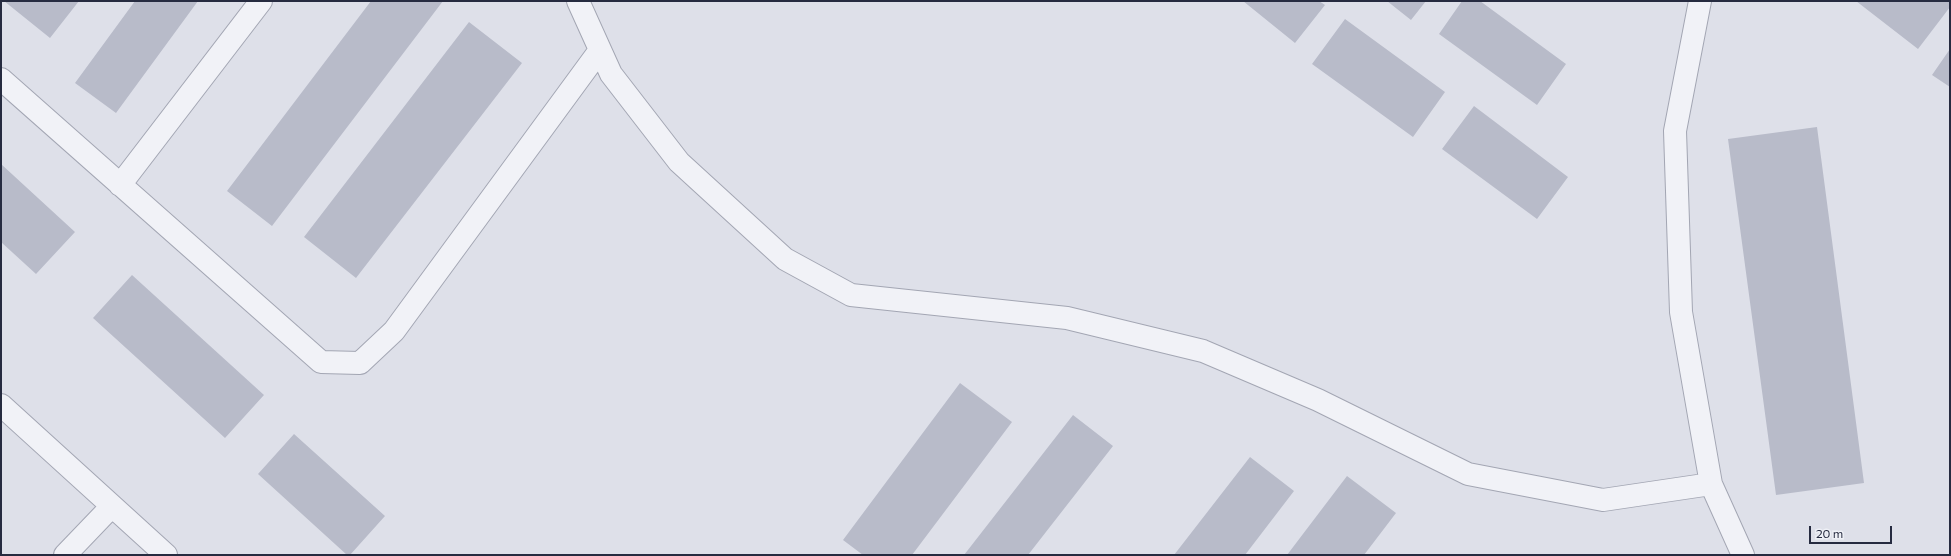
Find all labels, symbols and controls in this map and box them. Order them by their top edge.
scale bar [1811,518,1894,544]
text: 20 m [1816,526,1843,540]

